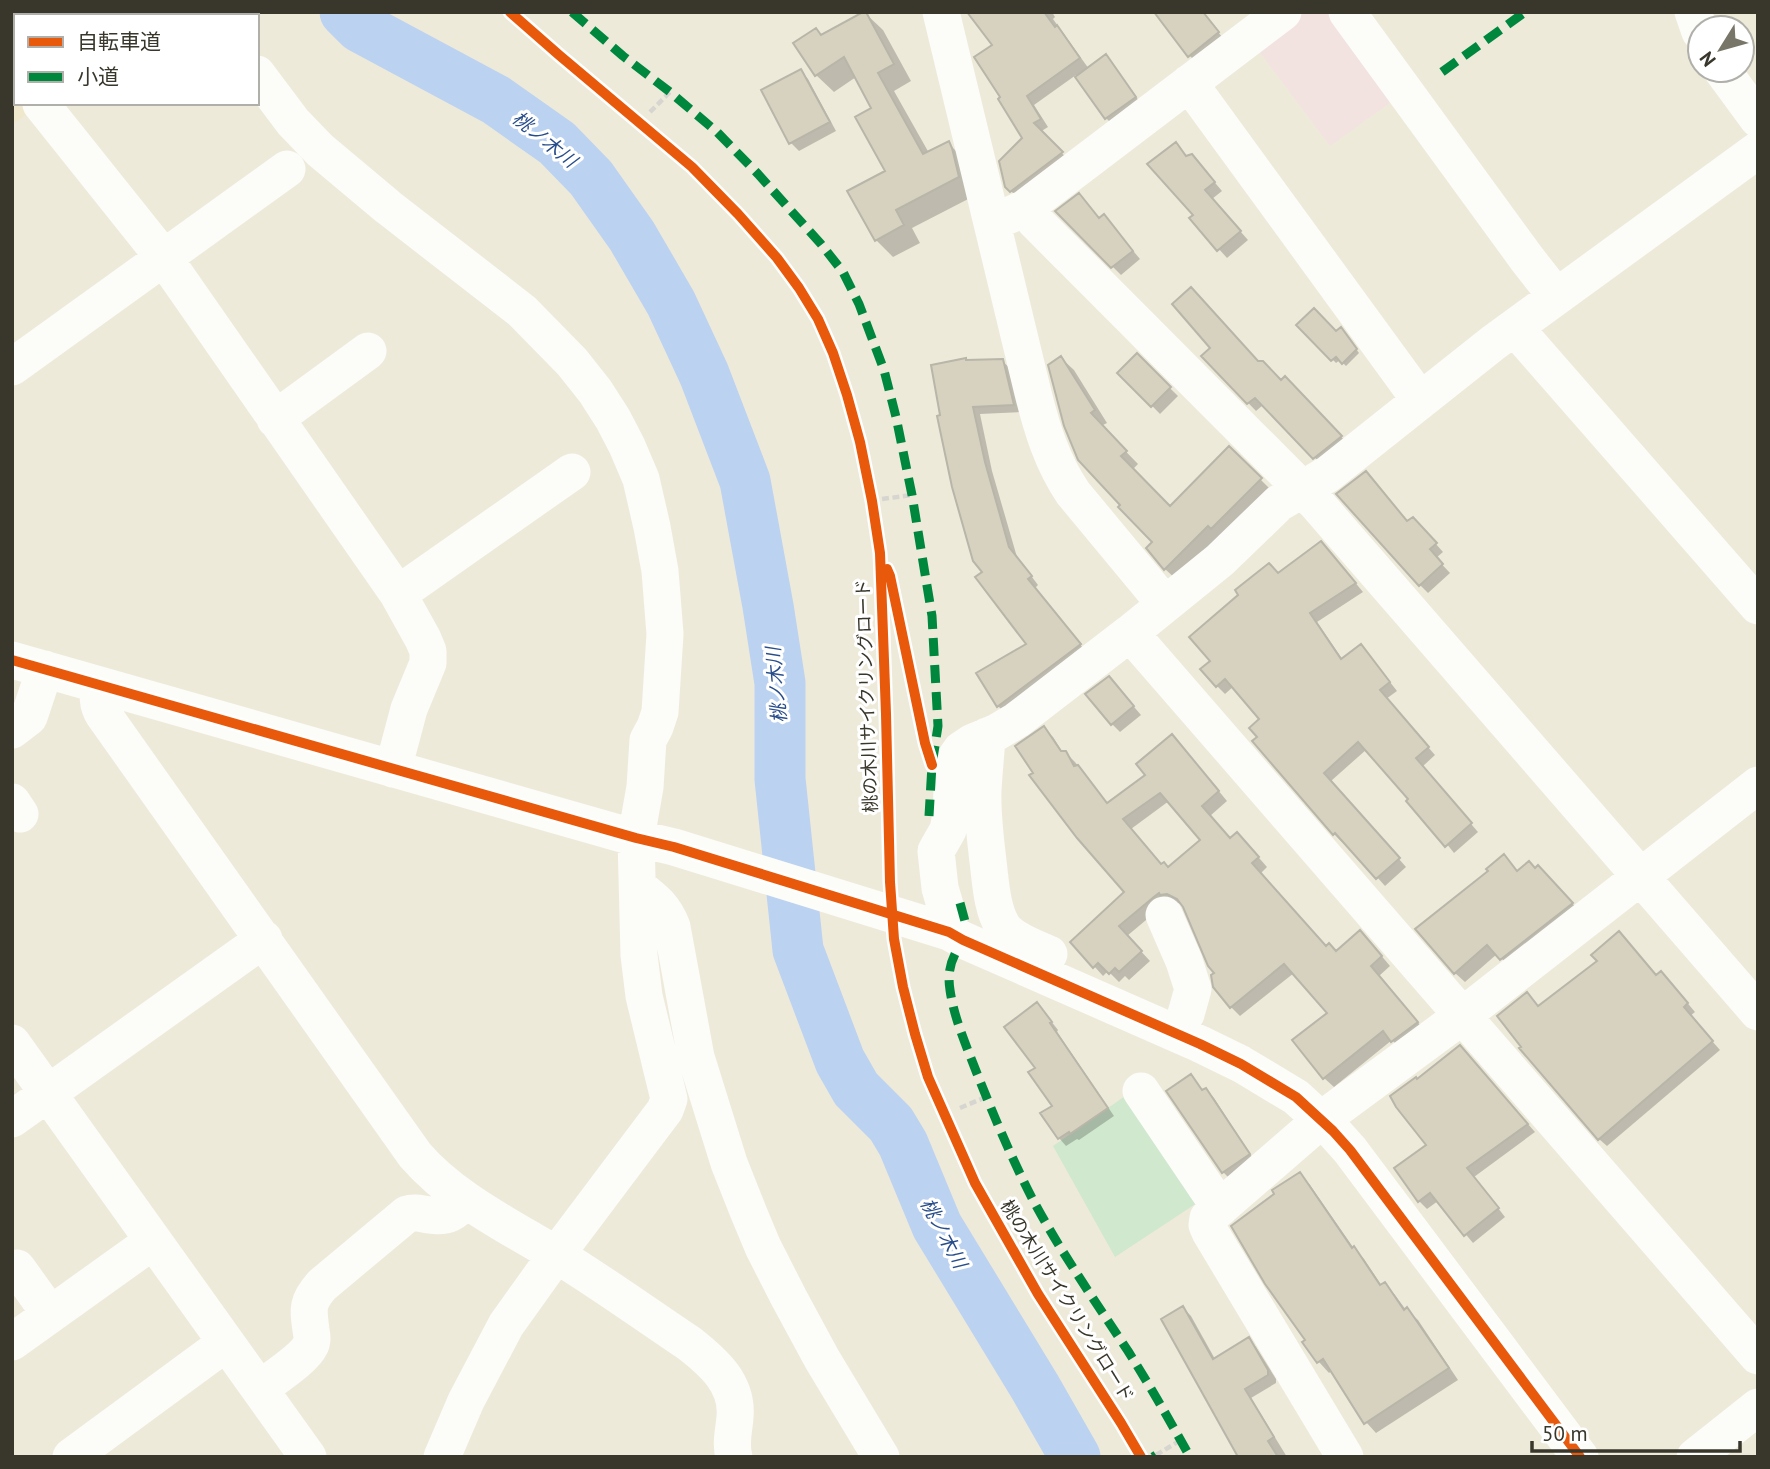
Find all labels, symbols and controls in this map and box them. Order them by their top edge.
legend [14,14,259,105]
north arrow [1686,14,1756,84]
text: 自転車道 [77,28,161,55]
text: N [1694,47,1721,71]
text: 小道 [77,63,119,90]
water label: 桃ノ木川 [508,106,584,173]
street label: 桃の木川サイクリングロード [851,579,882,813]
water label: 桃ノ木川 [761,644,791,724]
water label: 桃ノ木川 [916,1194,973,1274]
street label: 桃の木川サイクリングロード [996,1196,1139,1406]
scale bar [1532,1410,1740,1454]
text: 50 m [1542,1420,1588,1447]

